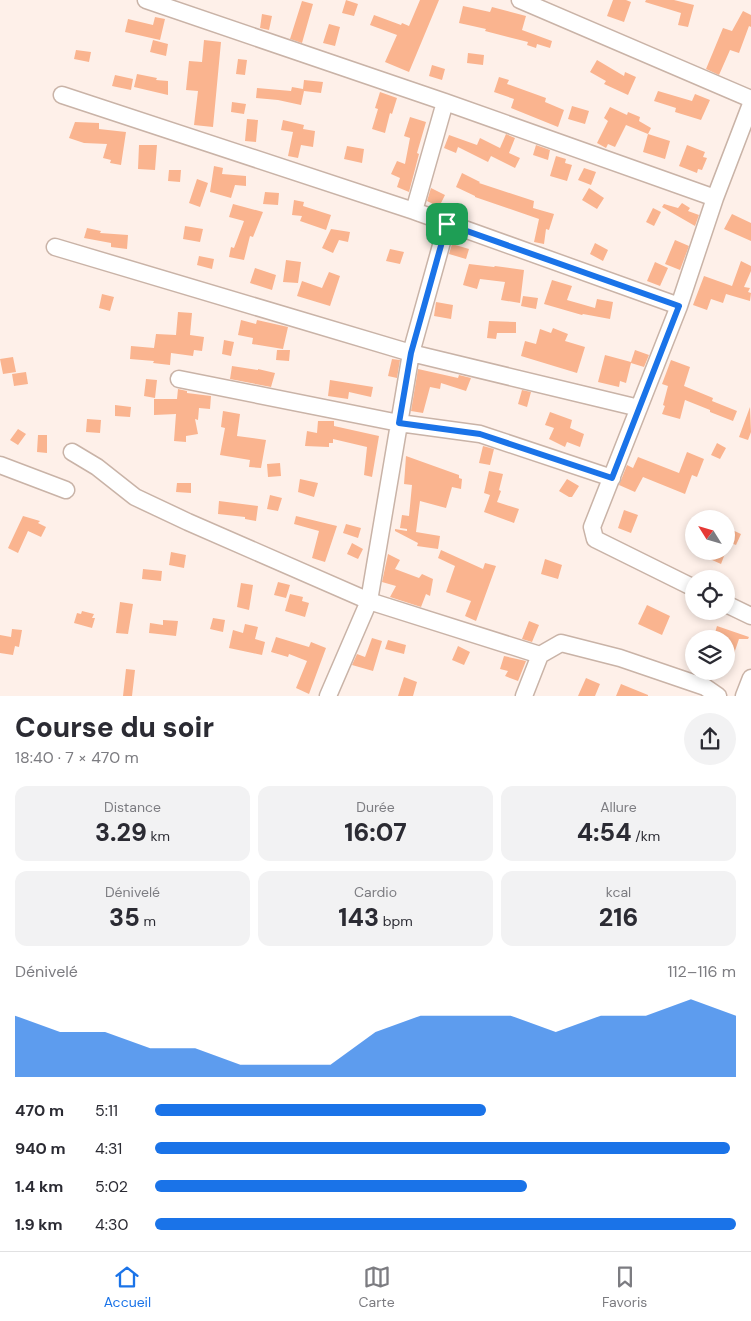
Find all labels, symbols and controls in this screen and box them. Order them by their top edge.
pin [426,203,468,245]
icon: arrive [433,210,461,238]
north arrow [685,510,735,560]
map controls [685,510,735,680]
button: locate [685,570,735,620]
button: layers [685,630,735,680]
text: Course du soir [15,709,214,746]
button: share [684,713,736,765]
text: 18:40 · 7 × 470 m [15,747,139,768]
text: Distance [104,798,161,816]
text: Durée [356,798,395,816]
text: Allure [600,798,637,816]
text: 3.29 [95,816,147,849]
text: 16:07 [344,816,407,849]
text: 4:54 [577,816,632,849]
text: km [147,827,170,845]
text: /km [632,827,660,845]
text: Dénivelé [105,883,160,901]
text: Cardio [354,883,397,901]
text: kcal [606,883,631,901]
text: 35 [109,901,140,934]
text: 143 [338,901,379,934]
text: 216 [599,901,638,934]
text: m [140,912,156,930]
text: bpm [379,912,413,930]
text: Dénivelé [15,961,78,982]
text: 112–116 m [668,961,736,982]
text: 470 m [15,1100,64,1121]
text: 5:11 [95,1100,118,1121]
text: 940 m [15,1138,66,1159]
text: 4:31 [95,1138,122,1159]
text: 1.4 km [15,1176,63,1197]
text: 5:02 [95,1176,128,1197]
text: 1.9 km [15,1214,63,1235]
text: 4:30 [95,1214,128,1235]
tab: Accueil [104,1263,151,1311]
tab: Carte [359,1263,395,1311]
tab: Favoris [602,1263,647,1311]

